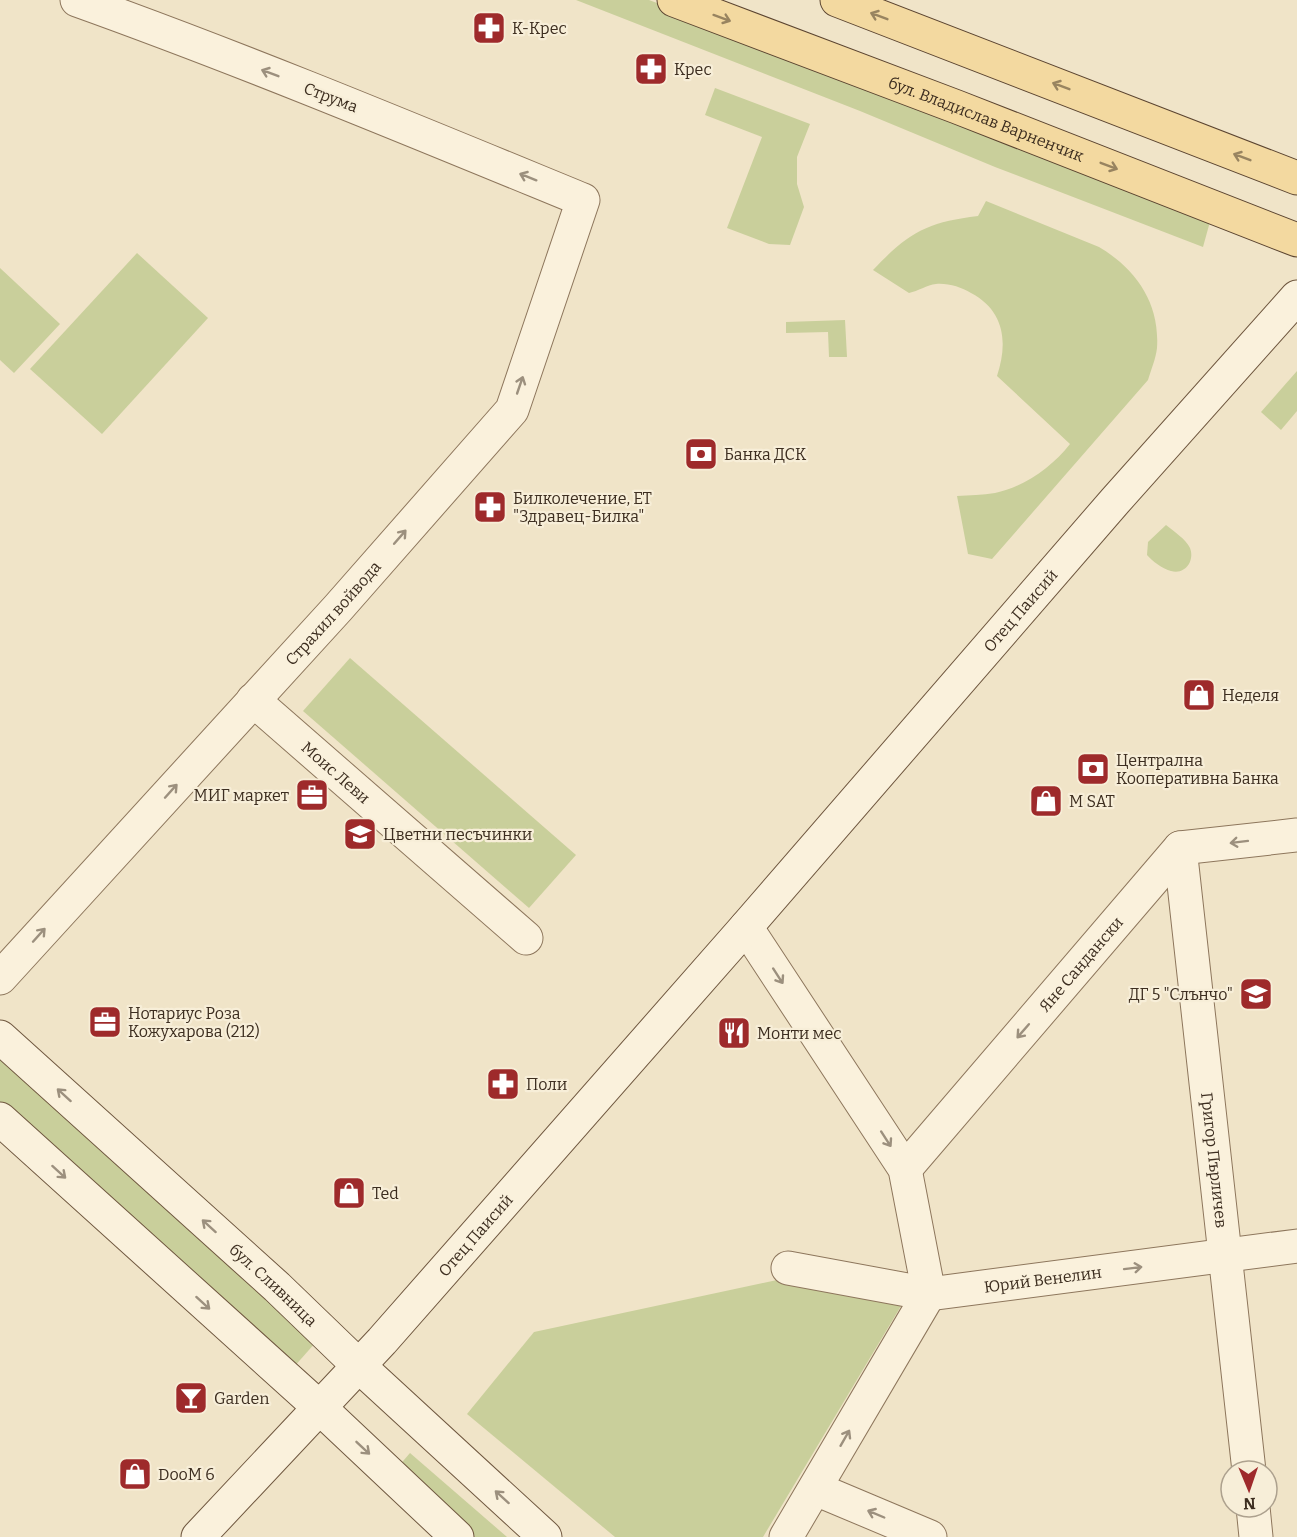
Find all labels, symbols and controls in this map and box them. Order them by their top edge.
pharmacy icon: К-Крес [471,10,507,46]
one-way arrow [870,10,888,21]
one-way arrow [713,13,731,24]
place label: К-Крес [512,19,567,38]
pharmacy icon: Крес [633,51,669,87]
place label: Крес [674,60,712,79]
one-way arrow [261,67,280,78]
street label: бул. Владислав Варненчик [886,73,1087,166]
street label: Струма [301,79,361,116]
one-way arrow [1052,80,1070,91]
one-way arrow [1234,151,1252,162]
one-way arrow [1099,161,1118,172]
one-way arrow [520,171,538,182]
one-way arrow [515,376,526,395]
bank icon: Банка ДСК [683,436,719,472]
place label: Банка ДСК [724,445,807,464]
pharmacy icon: Билколечение, ЕТ "Здравец-Билка" [472,489,508,525]
place label: Билколечение, ЕТ "Здравец-Билка" [513,489,652,526]
one-way arrow [393,530,407,545]
street label: Страхил войвода [282,557,385,669]
street label: Отец Паисий [980,566,1062,656]
shop icon: Неделя [1181,677,1217,713]
place label: Неделя [1222,686,1279,705]
street label: Моис Леви [298,738,374,808]
bank icon: Централна Кооперативна Банка [1075,751,1111,787]
place label: Централна Кооперативна Банка [1116,751,1279,788]
office icon: МИГ маркет [294,777,330,813]
shop icon: M SAT [1028,783,1064,819]
one-way arrow [164,784,178,799]
place label: МИГ маркет [194,786,289,805]
place label: M SAT [1069,792,1115,811]
school or university icon: Цветни песъчинки [342,816,378,852]
place label: Цветни песъчинки [383,825,532,844]
one-way arrow [1229,836,1249,847]
street label: Яне Сандански [1035,913,1127,1016]
one-way arrow [32,927,47,942]
one-way arrow [773,967,785,984]
school or university icon: ДГ 5 "Слънчо" [1238,976,1274,1012]
place label: ДГ 5 "Слънчо" [1129,985,1233,1004]
office icon: Нотариус Роза Кожухарова (212) [87,1004,123,1040]
place label: Нотариус Роза Кожухарова (212) [128,1004,260,1041]
restaurant icon: Монти мес [716,1015,752,1051]
one-way arrow [1017,1023,1030,1039]
place label: Монти мес [757,1024,842,1043]
pharmacy icon: Поли [485,1066,521,1102]
place label: Поли [526,1075,567,1094]
one-way arrow [57,1088,72,1102]
street label: Григор Пърличев [1197,1091,1231,1229]
one-way arrow [880,1130,892,1147]
one-way arrow [51,1165,66,1179]
shop icon: Ted [331,1175,367,1211]
place label: Ted [372,1184,399,1203]
street label: Отец Паисий [434,1190,517,1280]
one-way arrow [202,1219,217,1233]
street label: бул. Сливница [225,1240,321,1331]
one-way arrow [1122,1262,1142,1273]
street label: Юрий Венелин [983,1263,1103,1297]
one-way arrow [196,1296,211,1310]
bar icon: Garden [173,1380,209,1416]
place label: Garden [214,1389,269,1408]
one-way arrow [839,1430,851,1447]
one-way arrow [355,1441,370,1456]
shop icon: DooM 6 [117,1456,153,1492]
north arrow [1219,1459,1279,1519]
place label: DooM 6 [158,1465,215,1484]
one-way arrow [494,1490,509,1505]
text: N [1243,1494,1256,1513]
one-way arrow [867,1508,885,1519]

